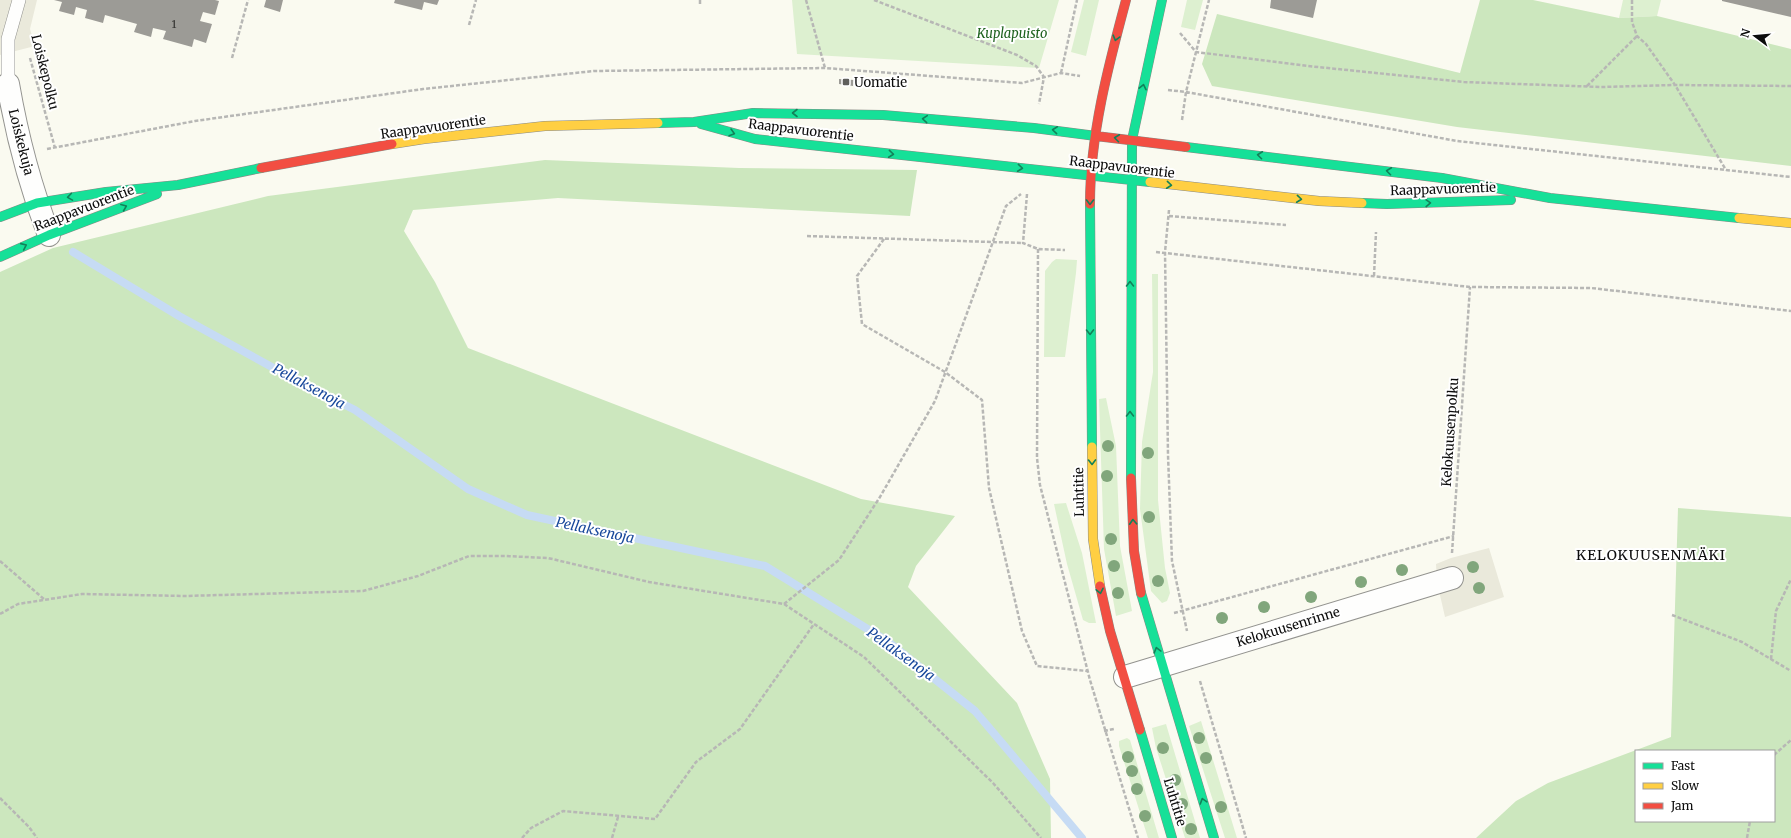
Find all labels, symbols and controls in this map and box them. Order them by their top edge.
north arrow [1735,16,1775,56]
house number: 1 [172,17,177,31]
park label: Kuplapuisto [976,25,1047,42]
text: N [1737,27,1753,39]
street label: Loiskepolku [27,33,63,111]
one-way arrow [1112,34,1121,41]
place label: Uomatie [854,74,907,91]
marker: Uomatie [841,77,851,87]
one-way arrow [1138,84,1146,90]
street label: Loiskekuja [5,107,37,177]
one-way arrow [792,109,798,117]
street label: Raappavuorentie [379,111,487,143]
one-way arrow [922,114,928,123]
street label: Raappavuorentie [747,115,855,145]
one-way arrow [1052,126,1058,135]
one-way arrow [728,128,735,137]
one-way arrow [1114,134,1120,143]
one-way arrow [888,149,894,158]
one-way arrow [1257,151,1263,160]
street label: Raappavuorentie [1068,152,1176,182]
one-way arrow [1017,163,1023,172]
one-way arrow [1386,167,1392,176]
street label: Raappavuorentie [1390,179,1496,199]
street label: Raappavuorentie [31,181,137,235]
one-way arrow [1166,181,1172,190]
one-way arrow [67,193,73,201]
one-way arrow [1296,194,1302,203]
one-way arrow [1085,199,1094,205]
one-way arrow [1425,199,1431,207]
one-way arrow [120,204,128,212]
one-way arrow [20,243,28,251]
one-way arrow [1126,281,1134,287]
one-way arrow [1086,329,1094,335]
water label: Pellaksenoja [270,359,348,413]
street label: Kelokuusenpolku [1438,377,1462,487]
one-way arrow [1126,411,1134,417]
one-way arrow [1088,459,1096,465]
street label: Luhtitie [1070,467,1088,517]
water label: Pellaksenoja [554,513,636,547]
one-way arrow [1129,519,1137,525]
district label: KELOKUUSENMÄKI [1576,546,1726,564]
one-way arrow [1096,588,1104,594]
street label: Kelokuusenrinne [1234,603,1342,651]
water label: Pellaksenoja [863,623,939,685]
one-way arrow [1153,646,1162,653]
legend [1635,750,1775,822]
text: Fast [1671,758,1695,773]
street label: Luhtitie [1160,776,1190,828]
text: Slow [1671,778,1700,793]
one-way arrow [1199,797,1208,804]
text: Jam [1670,798,1694,813]

